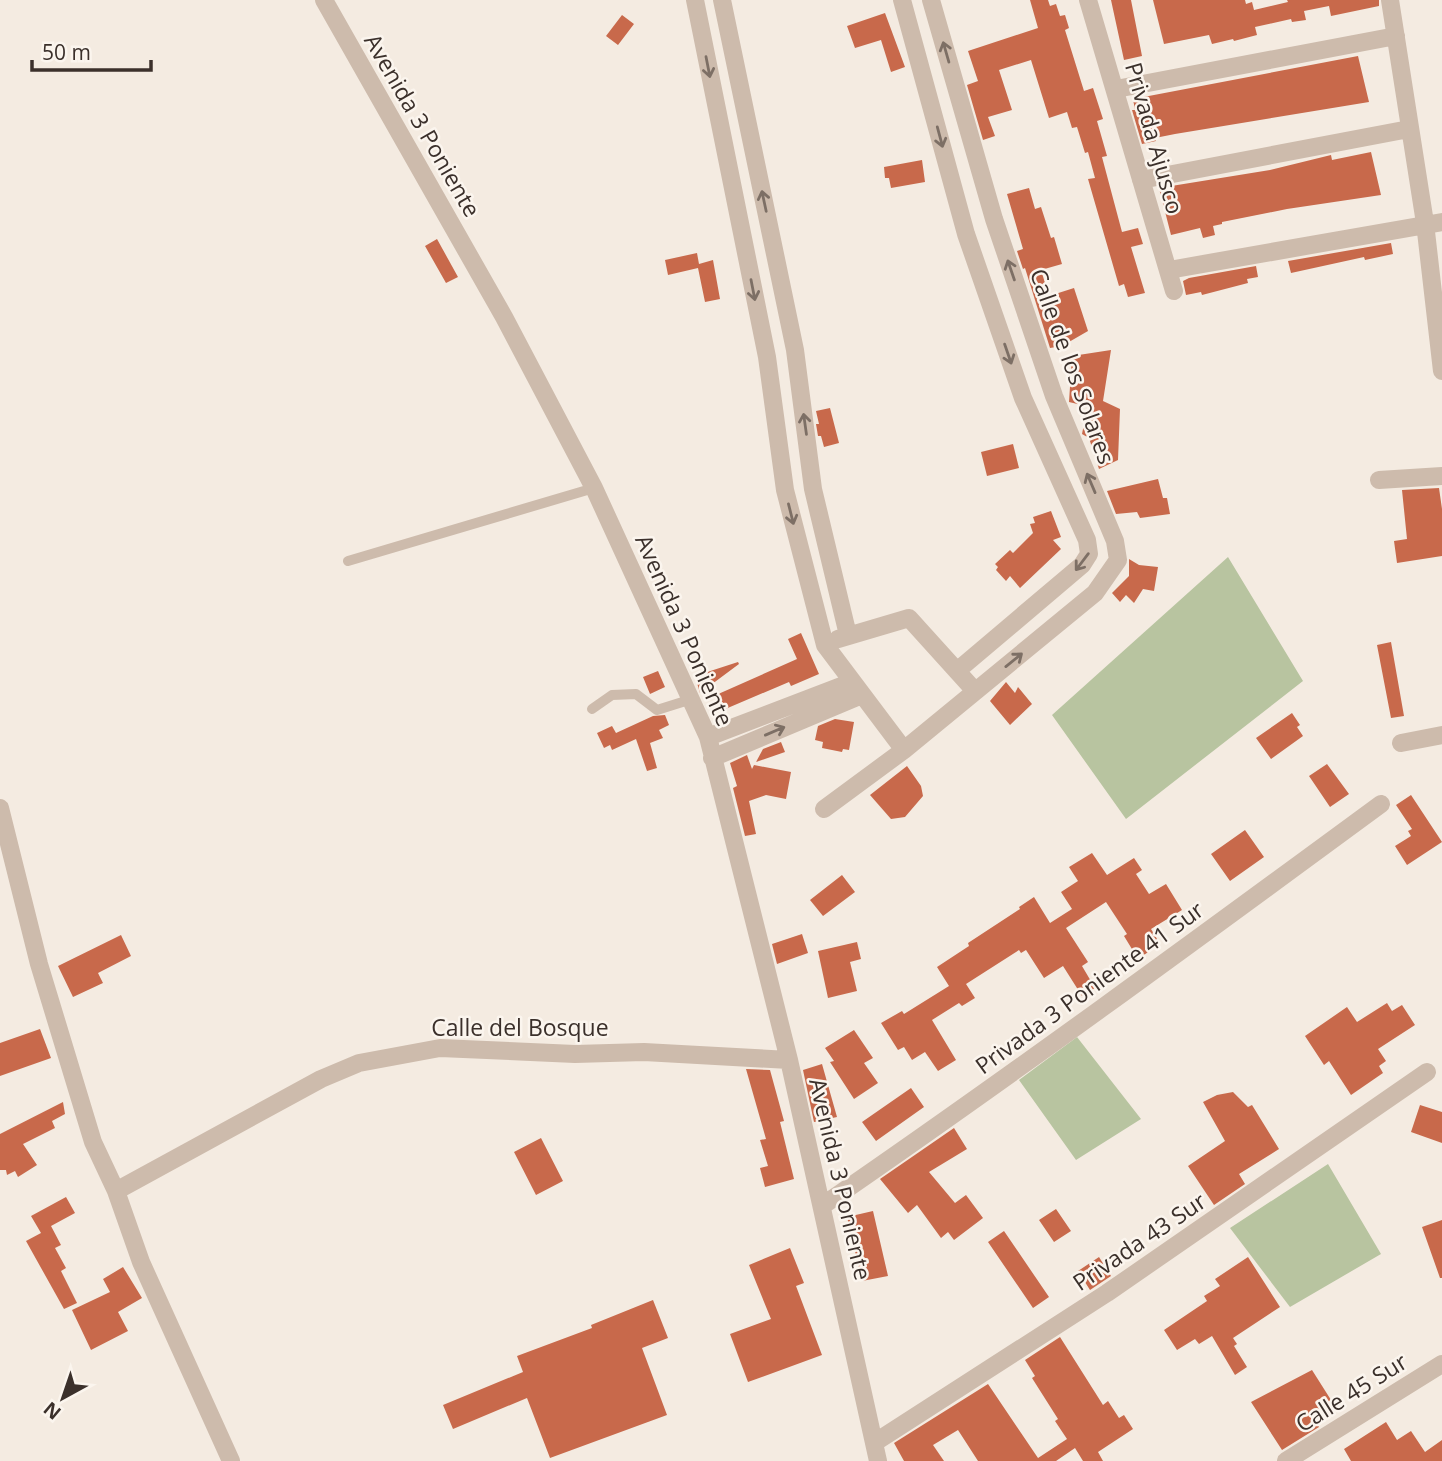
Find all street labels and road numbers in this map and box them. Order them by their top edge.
street label: Avenida 3 Poniente [358,28,488,222]
street label: Privada Ajusco [1118,58,1192,218]
street label: Calle de los Solares [1023,264,1123,468]
street label: Avenida 3 Poniente [628,529,742,731]
street label: Privada 3 Poniente 41 Sur [968,893,1210,1081]
street label: Calle del Bosque [431,1011,609,1043]
street label: Avenida 3 Poniente [802,1075,880,1283]
street label: Privada 43 Sur [1066,1184,1213,1297]
street label: Calle 45 Sur [1289,1345,1413,1439]

